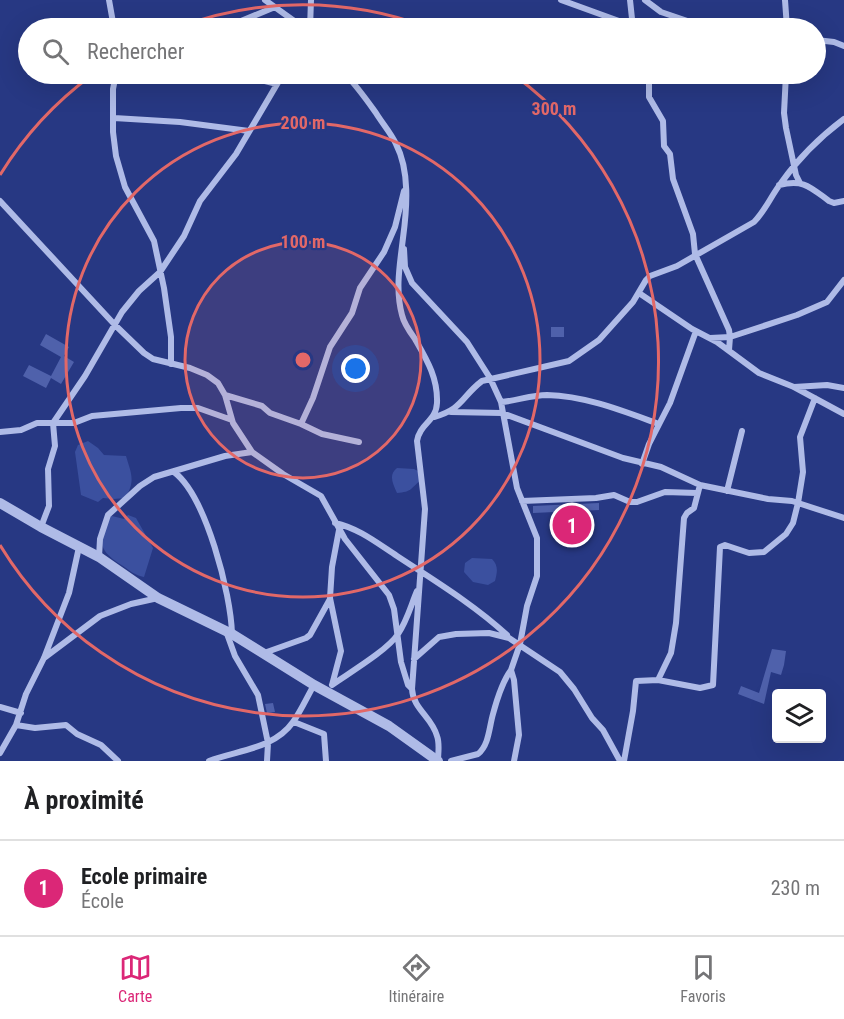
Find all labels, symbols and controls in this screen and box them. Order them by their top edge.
search box [18,18,826,84]
icon: search [39,35,72,68]
text: Rechercher [87,39,184,64]
text: 300 m [532,98,576,119]
text: 200 m [281,112,325,133]
text: 100 m [281,231,325,252]
centre of rings [293,350,313,370]
your location [341,354,370,383]
pin: 1 [552,502,592,548]
map controls [772,689,826,743]
button: layers [772,689,826,743]
text: À proximité [24,785,144,815]
text: Ecole primaire [81,864,207,889]
text: 1 [38,876,49,900]
text: 230 m [771,876,820,900]
text: École [81,889,124,913]
tab: Carte [118,951,152,1006]
tab: Itinéraire [388,951,444,1006]
tab: Favoris [680,951,726,1006]

